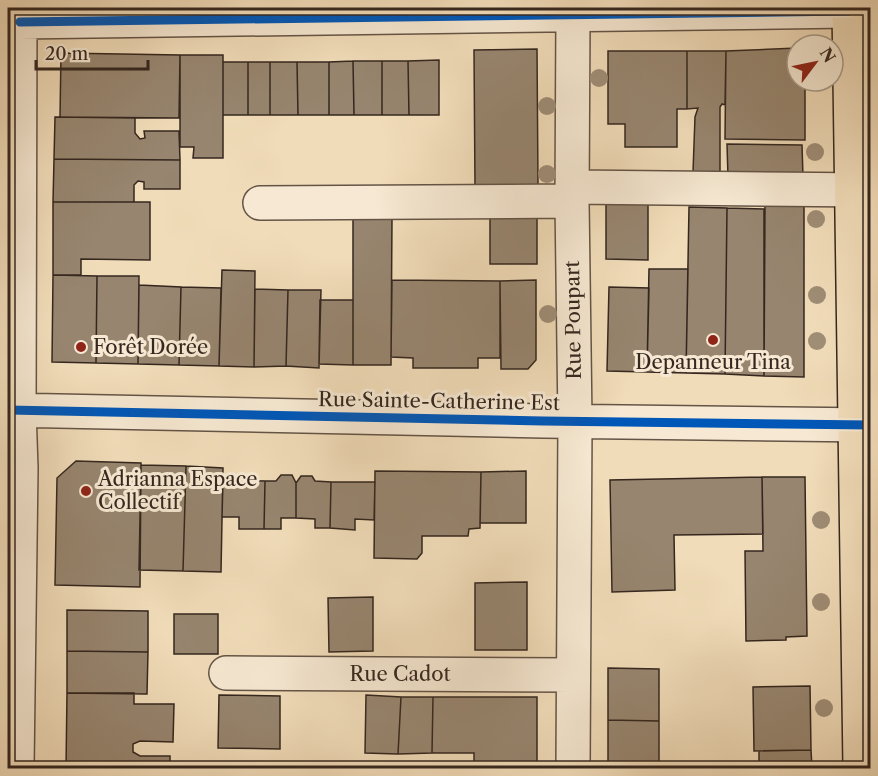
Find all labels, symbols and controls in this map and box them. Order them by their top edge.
scale bar [36,33,148,71]
north arrow [785,33,845,93]
text: 20 m [45,43,89,65]
text: N [816,44,840,66]
street label: Rue Poupart [560,260,586,380]
marker: Depanneur Tina [706,333,720,347]
place label: Forêt Dorée [93,335,208,359]
marker: Forêt Dorée [74,340,88,354]
place label: Depanneur Tina [635,350,791,374]
street label: Rue Sainte-Catherine Est [318,387,560,415]
place label: Adrianna Espace Collectif [97,467,258,514]
marker: Adrianna Espace Collectif [79,484,93,498]
street label: Rue Cadot [350,662,450,686]

